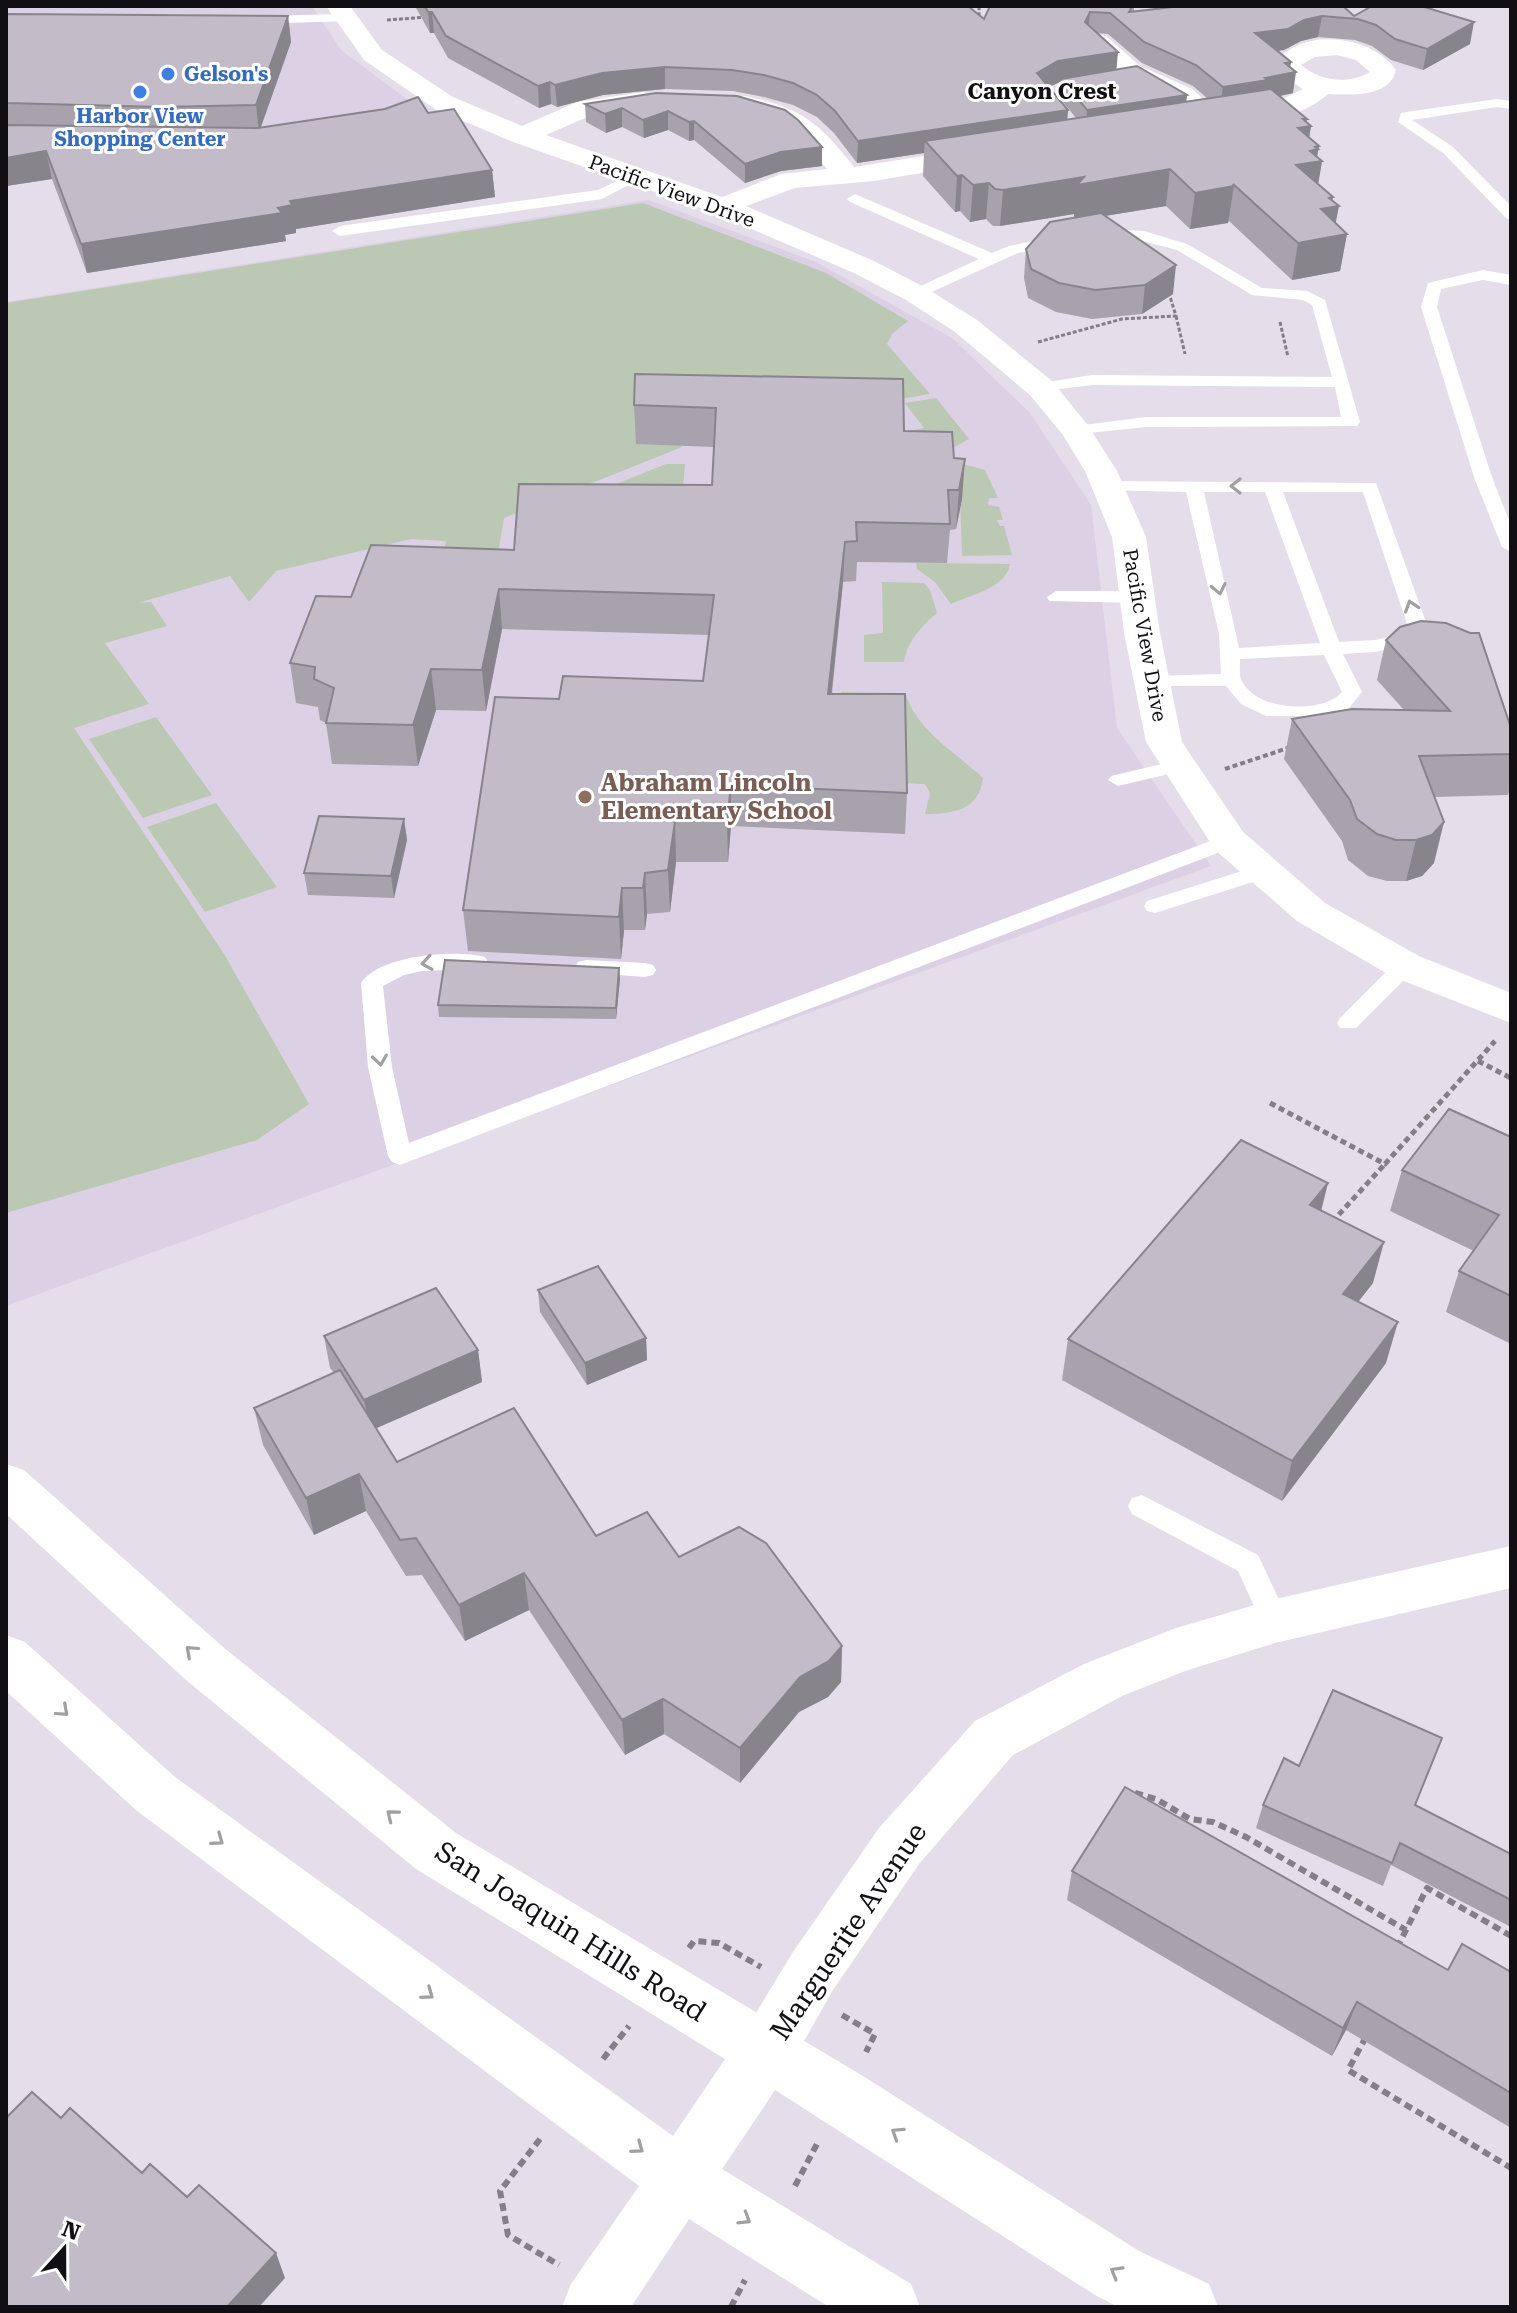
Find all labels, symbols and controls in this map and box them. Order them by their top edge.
place label: Gelson's [184,62,268,86]
marker: Gelson's [159,65,177,83]
district label: Canyon Crest [968,79,1117,104]
marker: Harbor View Shopping Center [131,83,149,101]
place label: Harbor View Shopping Center [54,104,226,151]
street label: Pacific View Drive [586,150,758,232]
one-way arrow [1229,477,1242,495]
street label: Pacific View Drive [1118,547,1172,723]
one-way arrow [1210,581,1227,595]
one-way arrow [1405,600,1421,614]
place label: Abraham Lincoln Elementary School [601,769,832,825]
marker: Abraham Lincoln Elementary School [576,788,594,806]
one-way arrow [421,954,434,971]
one-way arrow [371,1054,388,1067]
one-way arrow [185,1647,200,1661]
one-way arrow [54,1702,68,1716]
one-way arrow [386,1811,401,1825]
street label: Marguerite Avenue [763,1816,933,2046]
one-way arrow [210,1831,224,1845]
street label: San Joaquin Hills Road [429,1834,712,2028]
one-way arrow [419,1985,434,1999]
one-way arrow [891,2127,906,2142]
one-way arrow [629,2138,643,2153]
north arrow [24,2209,104,2289]
one-way arrow [736,2209,750,2224]
text: N [59,2216,83,2246]
one-way arrow [1111,2266,1125,2282]

